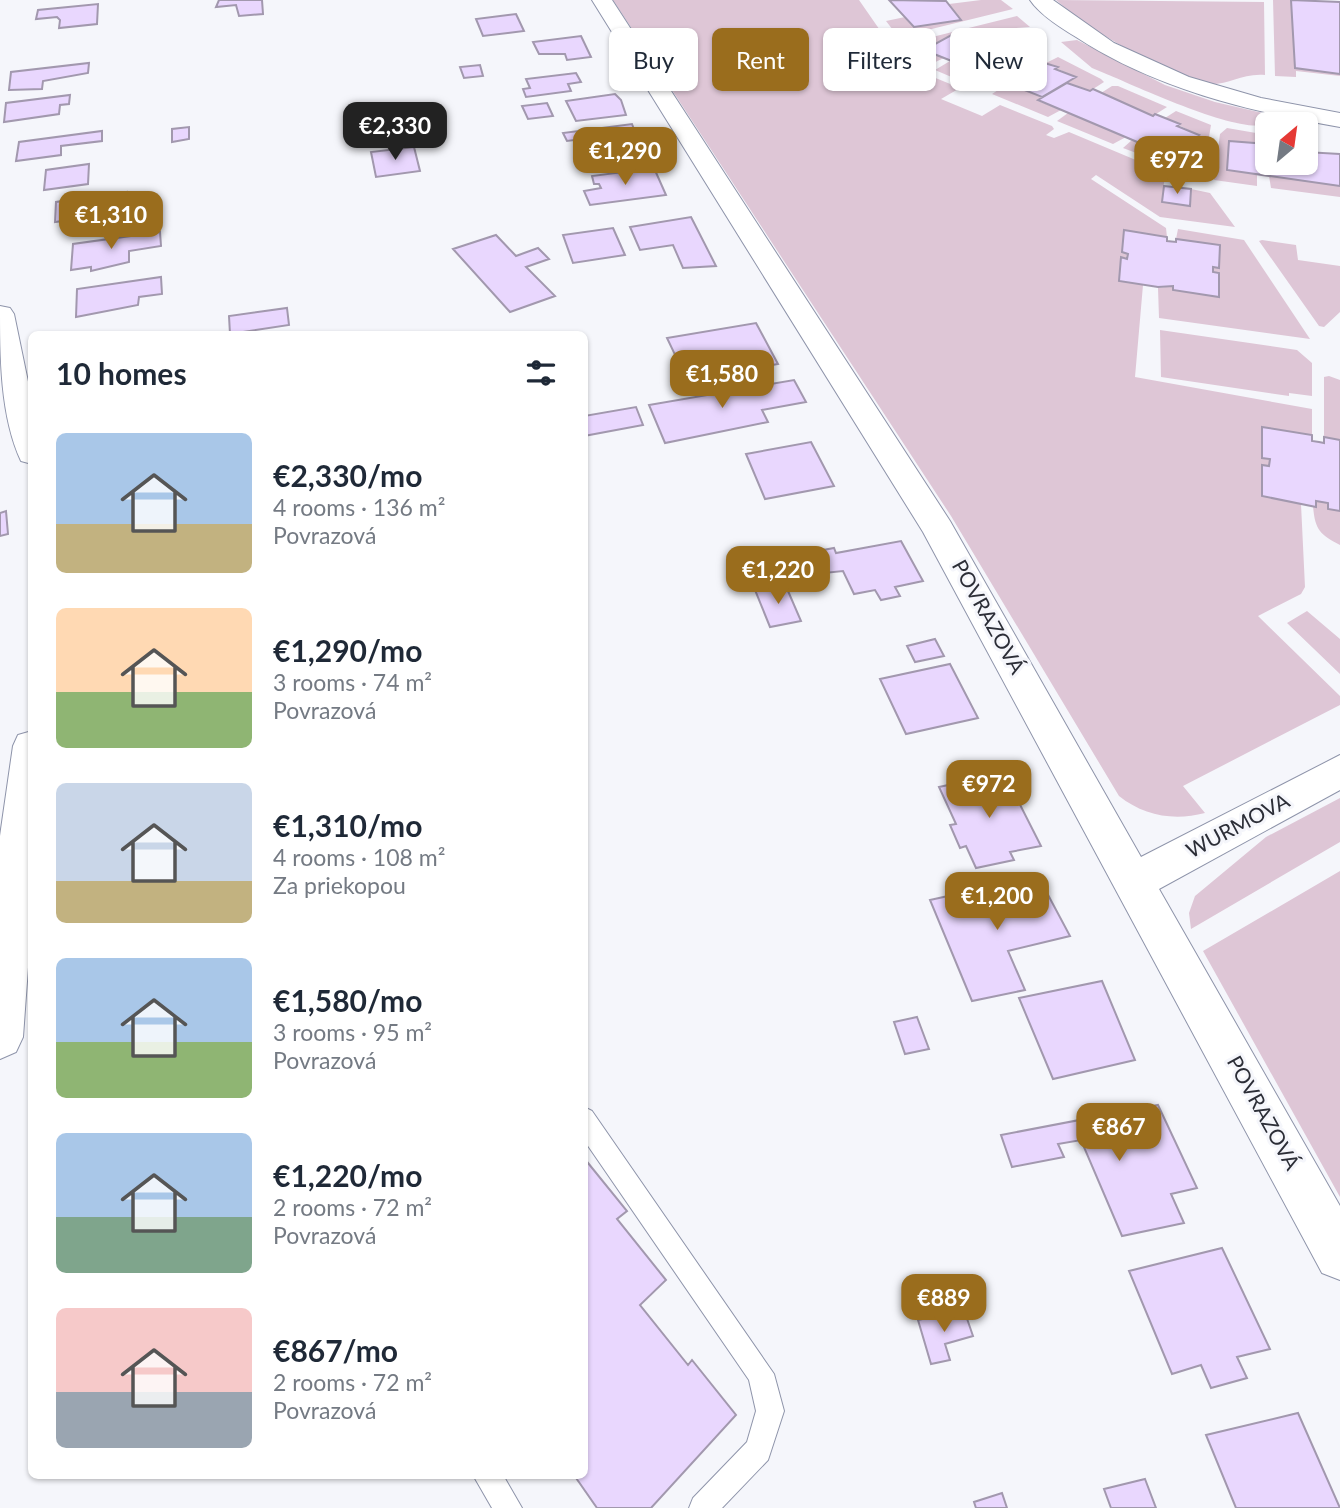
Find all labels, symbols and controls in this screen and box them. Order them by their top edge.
chip: Buy [609,28,698,91]
chip: Rent [712,28,809,91]
chip: Filters [823,28,936,91]
chip: New [950,28,1047,91]
pin: €2,330 [338,102,452,162]
text: €2,330 [359,111,431,139]
north arrow [1255,112,1318,175]
map controls [1255,112,1318,175]
pin: €1,290 [568,128,682,187]
text: €1,290 [589,136,661,164]
pin: €972 [1136,136,1218,196]
text: €972 [1150,145,1204,173]
pin: €1,310 [54,191,168,251]
text: €1,310 [75,200,147,228]
pin: €1,580 [665,350,779,410]
icon: filters [522,354,560,392]
text: 10 homes [56,355,187,391]
text: €1,580 [686,359,758,387]
text: €2,330/mo [273,457,422,493]
icon: home [112,461,196,545]
text: 4 rooms · 136 m² [273,493,445,521]
text: Povrazová [273,521,376,549]
pin: €1,220 [721,546,835,606]
text: €1,220 [742,555,814,583]
street label: POVRAZOVÁ [948,555,1031,678]
text: €1,290/mo [273,632,422,668]
icon: home [112,636,196,720]
text: 3 rooms · 74 m² [273,668,432,696]
text: Povrazová [273,696,376,724]
pin: €972 [948,760,1030,820]
text: €972 [962,769,1016,797]
street label: WURMOVA [1181,787,1294,862]
text: €1,310/mo [273,807,422,843]
icon: home [112,811,196,895]
text: 4 rooms · 108 m² [273,843,445,871]
text: Za priekopou [273,871,406,899]
pin: €1,200 [940,872,1054,932]
text: €1,200 [961,881,1033,909]
text: €1,580/mo [273,982,422,1018]
icon: home [112,986,196,1070]
text: 3 rooms · 95 m² [273,1018,432,1046]
text: Povrazová [273,1046,376,1074]
street label: POVRAZOVÁ [1223,1051,1306,1174]
pin: €867 [1078,1104,1160,1163]
text: €867 [1092,1112,1146,1140]
text: €1,220/mo [273,1157,422,1193]
icon: home [112,1161,196,1245]
text: 2 rooms · 72 m² [273,1193,432,1221]
text: Povrazová [273,1221,376,1249]
pin: €889 [903,1274,985,1334]
text: €889 [917,1283,971,1311]
text: €867/mo [273,1332,398,1368]
icon: home [112,1336,196,1420]
text: 2 rooms · 72 m² [273,1368,432,1396]
text: Povrazová [273,1396,376,1424]

